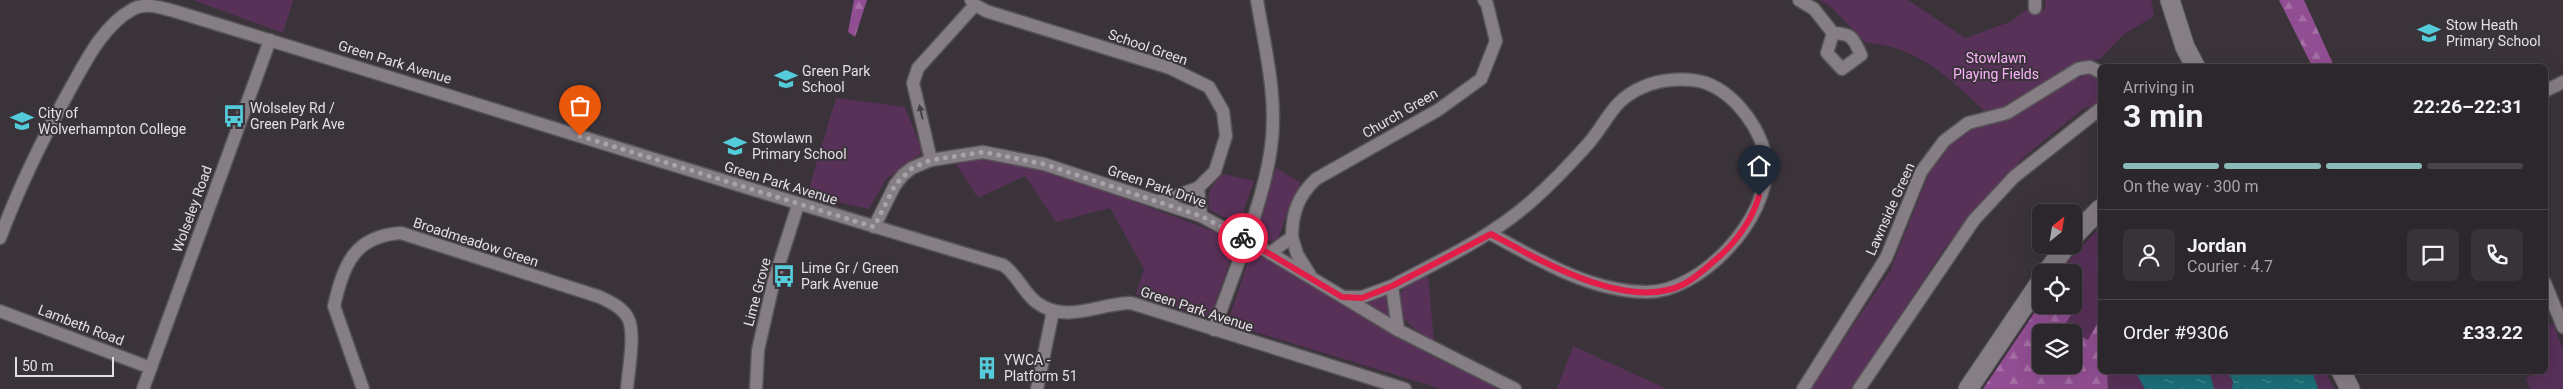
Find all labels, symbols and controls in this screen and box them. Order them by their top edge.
place label: Stow Heath Primary School [2446,17,2541,49]
school or university icon: Stow Heath Primary School [2416,20,2442,46]
street label: School Green [1106,26,1190,68]
street label: Green Park Avenue [336,37,454,87]
park label: Stowlawn Playing Fields [1953,50,2039,82]
place label: Green Park School [802,63,871,95]
school or university icon: Green Park School [773,66,799,92]
text: Arriving in [2123,78,2194,97]
pin [559,85,601,136]
street label: Church Green [1359,85,1441,141]
icon: bag [566,92,594,120]
text: 22:26–22:31 [2413,95,2523,118]
text: 3 min [2123,97,2203,135]
place label: Wolseley Rd / Green Park Ave [250,100,345,132]
bus stop icon: Wolseley Rd / Green Park Ave [221,103,247,129]
one-way arrow [917,104,925,120]
place label: City of Wolverhampton College [38,105,186,137]
school or university icon: City of Wolverhampton College [9,108,35,134]
place label: Stowlawn Primary School [752,130,847,162]
school or university icon: Stowlawn Primary School [722,133,748,159]
pin [1738,145,1780,196]
icon: home [1745,152,1773,180]
street label: Green Park Avenue [722,158,840,208]
street label: Lawnside Green [1862,160,1918,258]
street label: Green Park Drive [1106,162,1208,210]
street label: Wolseley Road [169,163,215,255]
text: On the way · 300 m [2123,177,2259,196]
north arrow [2032,204,2082,254]
map controls [2032,204,2082,374]
courier [1218,213,1268,263]
street label: Broadmeadow Green [411,214,541,270]
icon: bike [1229,224,1257,252]
button: person [2123,229,2175,281]
button: chat [2407,229,2459,281]
button: phone [2471,229,2523,281]
text: Jordan [2187,234,2247,257]
street label: Lime Grove [740,256,774,328]
text: Courier · 4.7 [2187,257,2273,276]
place label: Lime Gr / Green Park Avenue [801,260,899,292]
bus stop icon: Lime Gr / Green Park Avenue [771,263,797,289]
button: locate [2032,264,2082,314]
street label: Green Park Avenue [1139,283,1255,335]
street label: Lambeth Road [36,301,126,349]
text: Order #9306 [2123,321,2229,344]
text: £33.22 [2463,321,2523,344]
button: layers [2032,324,2082,374]
place label: YWCA - Platform 51 [1004,352,1078,384]
scale bar [15,354,114,377]
building icon: YWCA - Platform 51 [974,355,1000,381]
text: 50 m [22,358,54,374]

